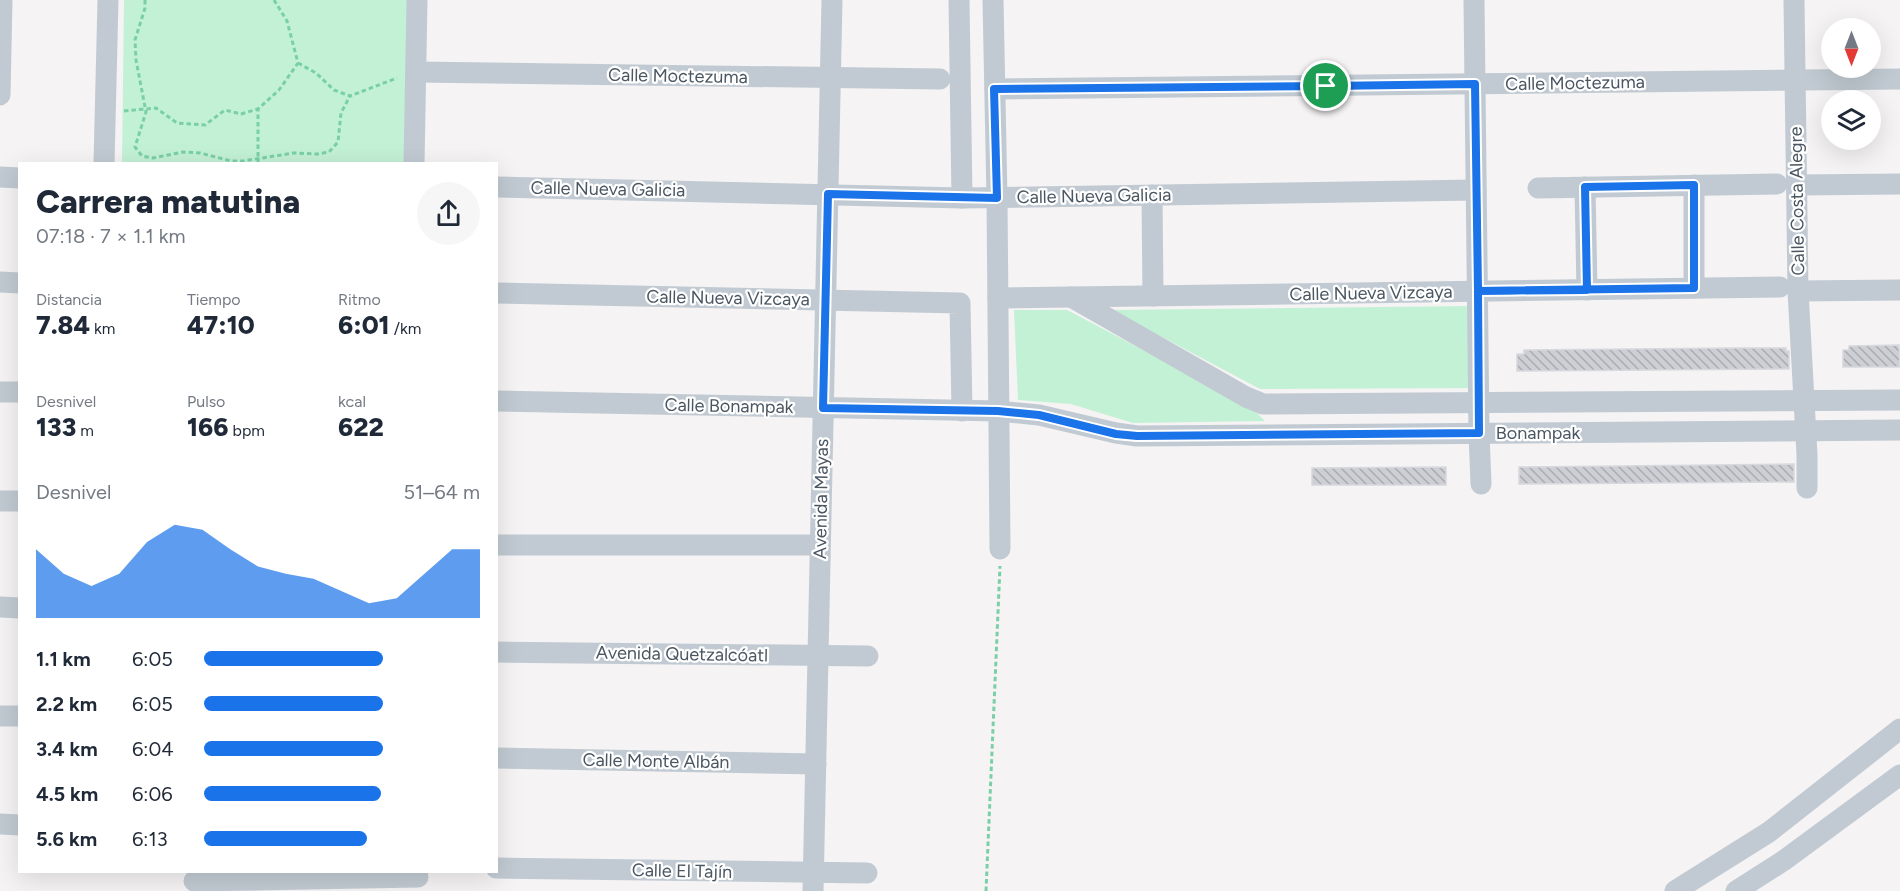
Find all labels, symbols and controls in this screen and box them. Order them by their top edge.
north arrow [1821,18,1881,78]
map controls [1821,18,1881,150]
pin [1300,60,1351,111]
street label: Calle Moctezuma [608,64,748,88]
icon: arrive [1309,69,1342,102]
street label: Calle Moctezuma [1505,71,1645,95]
button: layers [1821,90,1881,150]
street label: Calle Costa Alegre [1785,126,1809,276]
street label: Calle Nueva Galicia [530,177,686,201]
text: Carrera matutina [36,182,300,221]
button: share [417,182,480,245]
street label: Calle Nueva Galicia [1016,184,1172,208]
text: 07:18 · 7 × 1.1 km [36,224,186,248]
street label: Calle Nueva Vizcaya [1289,281,1453,305]
street label: Calle Nueva Vizcaya [646,286,810,310]
text: Distancia [36,290,102,309]
text: Tiempo [187,290,241,309]
text: Ritmo [338,290,381,309]
text: 7.84 [36,309,90,341]
text: 47:10 [187,309,255,341]
text: 6:01 [338,309,390,341]
text: km [90,319,115,338]
text: /km [390,319,421,338]
text: Desnivel [36,392,96,411]
text: Pulso [187,392,225,411]
text: kcal [338,392,366,411]
street label: Calle Bonampak [664,394,794,418]
text: 133 [36,411,76,443]
text: 166 [187,411,229,443]
text: 622 [338,411,384,443]
text: m [76,421,94,440]
text: bpm [229,421,265,440]
street label: Bonampak [1496,422,1581,444]
street label: Avenida Mayas [809,439,833,559]
text: Desnivel [36,480,111,504]
text: 51–64 m [404,480,480,504]
street label: Avenida Quetzalcóatl [596,641,768,667]
text: 1.1 km [36,647,91,671]
text: 6:05 [132,647,173,671]
text: 2.2 km [36,692,97,716]
text: 6:05 [132,692,173,716]
text: 3.4 km [36,737,98,761]
text: 6:04 [132,737,174,761]
street label: Calle Monte Albán [582,749,730,773]
text: 4.5 km [36,782,98,806]
text: 6:06 [132,782,173,806]
text: 5.6 km [36,827,97,851]
text: 6:13 [132,827,168,851]
street label: Calle El Tajín [632,859,732,883]

